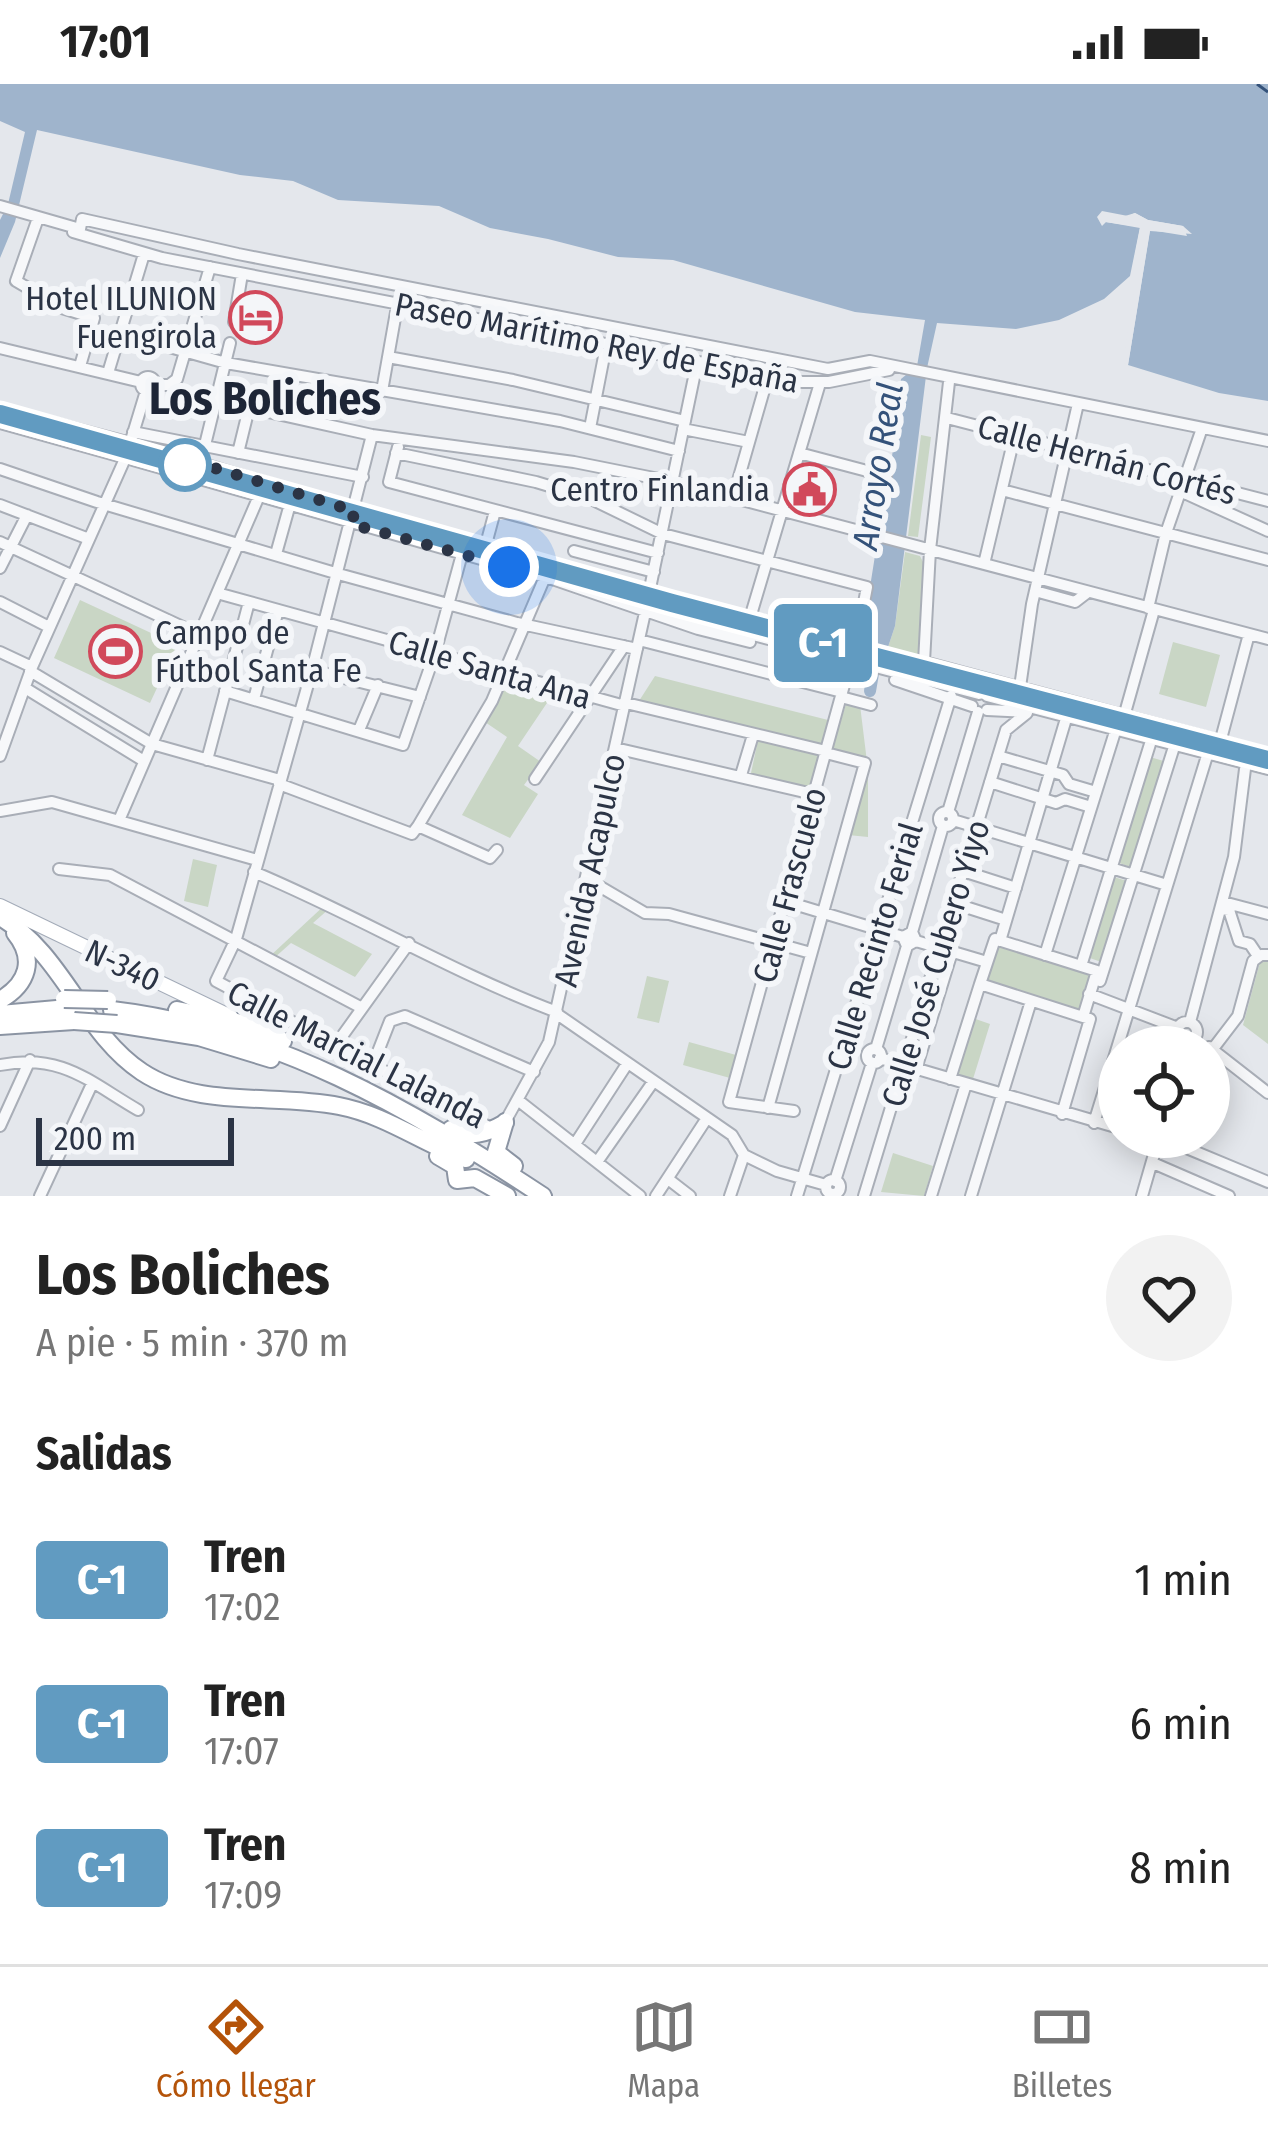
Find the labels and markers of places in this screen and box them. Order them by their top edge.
place label: Hotel ILUNION Fuengirola [25,279,217,357]
hotel icon: Hotel ILUNION Fuengirola [228,289,284,345]
unlabelled marker [160,440,210,490]
public building icon: Centro Finlandia [781,461,837,517]
place label: Centro Finlandia [550,470,770,510]
place label: Campo de Fútbol Santa Fe [155,613,362,691]
sports icon: Campo de Fútbol Santa Fe [88,623,144,679]

